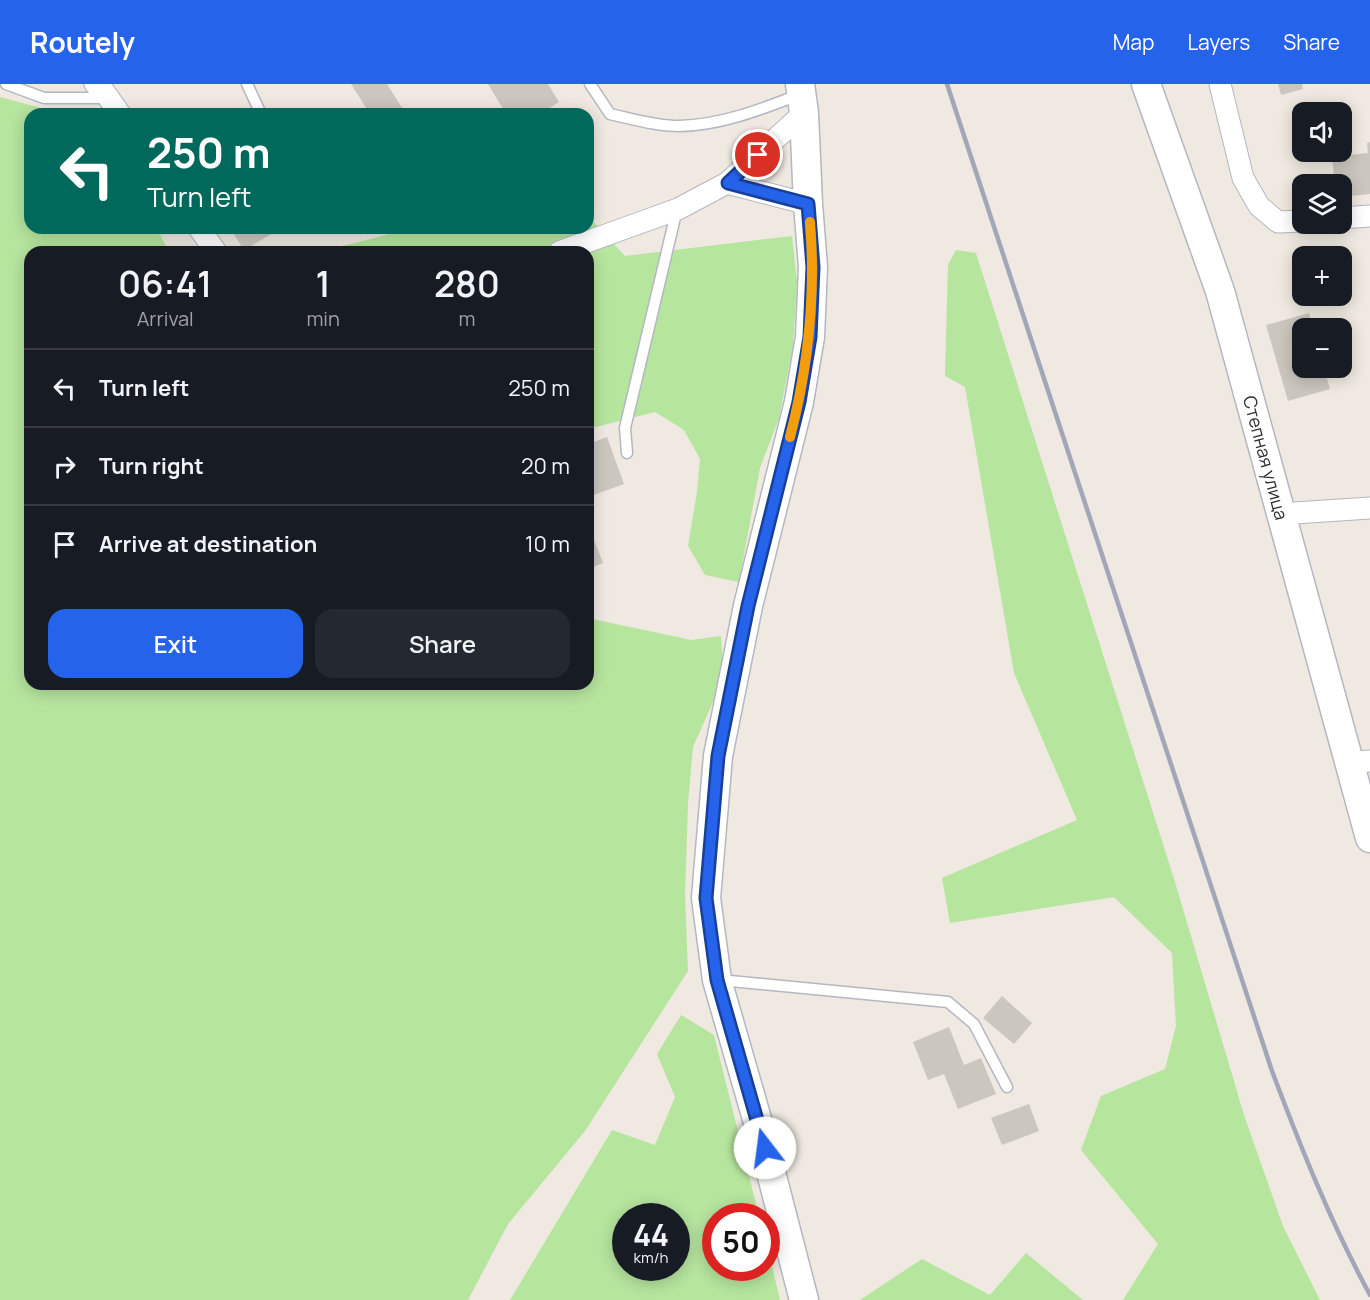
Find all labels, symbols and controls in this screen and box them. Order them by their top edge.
text: Routely [30,23,135,61]
text: Map [1113,28,1154,56]
text: Layers [1187,28,1250,56]
text: Share [1283,28,1340,56]
map controls [1292,102,1352,378]
button: sound [1292,102,1352,162]
text: 250 m [147,123,270,181]
pin [732,129,783,180]
icon: left [48,132,126,210]
icon: arrive [741,138,774,171]
button: layers [1292,174,1352,234]
text: Turn left [147,178,251,215]
button: + [1292,246,1352,306]
text: 06:41 [118,259,212,308]
text: 1 [316,259,331,308]
text: 280 [434,259,500,308]
text: Arrival [137,305,194,332]
text: min [306,305,340,332]
text: m [458,305,475,332]
button: − [1292,318,1352,378]
icon: left [48,372,81,405]
text: Turn left [99,373,189,403]
text: 250 m [508,373,570,403]
street label: Степная улица [1238,393,1294,523]
icon: right [48,450,81,483]
text: Turn right [99,451,204,481]
text: 20 m [521,451,570,481]
icon: arrive [48,528,81,561]
text: Arrive at destination [99,529,317,559]
text: 10 m [525,529,570,559]
button: Exit [48,609,303,678]
button: Share [315,609,570,678]
position arrow [733,1116,797,1180]
speed limit sign: 50 [702,1203,780,1281]
text: 44 [633,1214,669,1255]
text: km/h [634,1247,668,1268]

